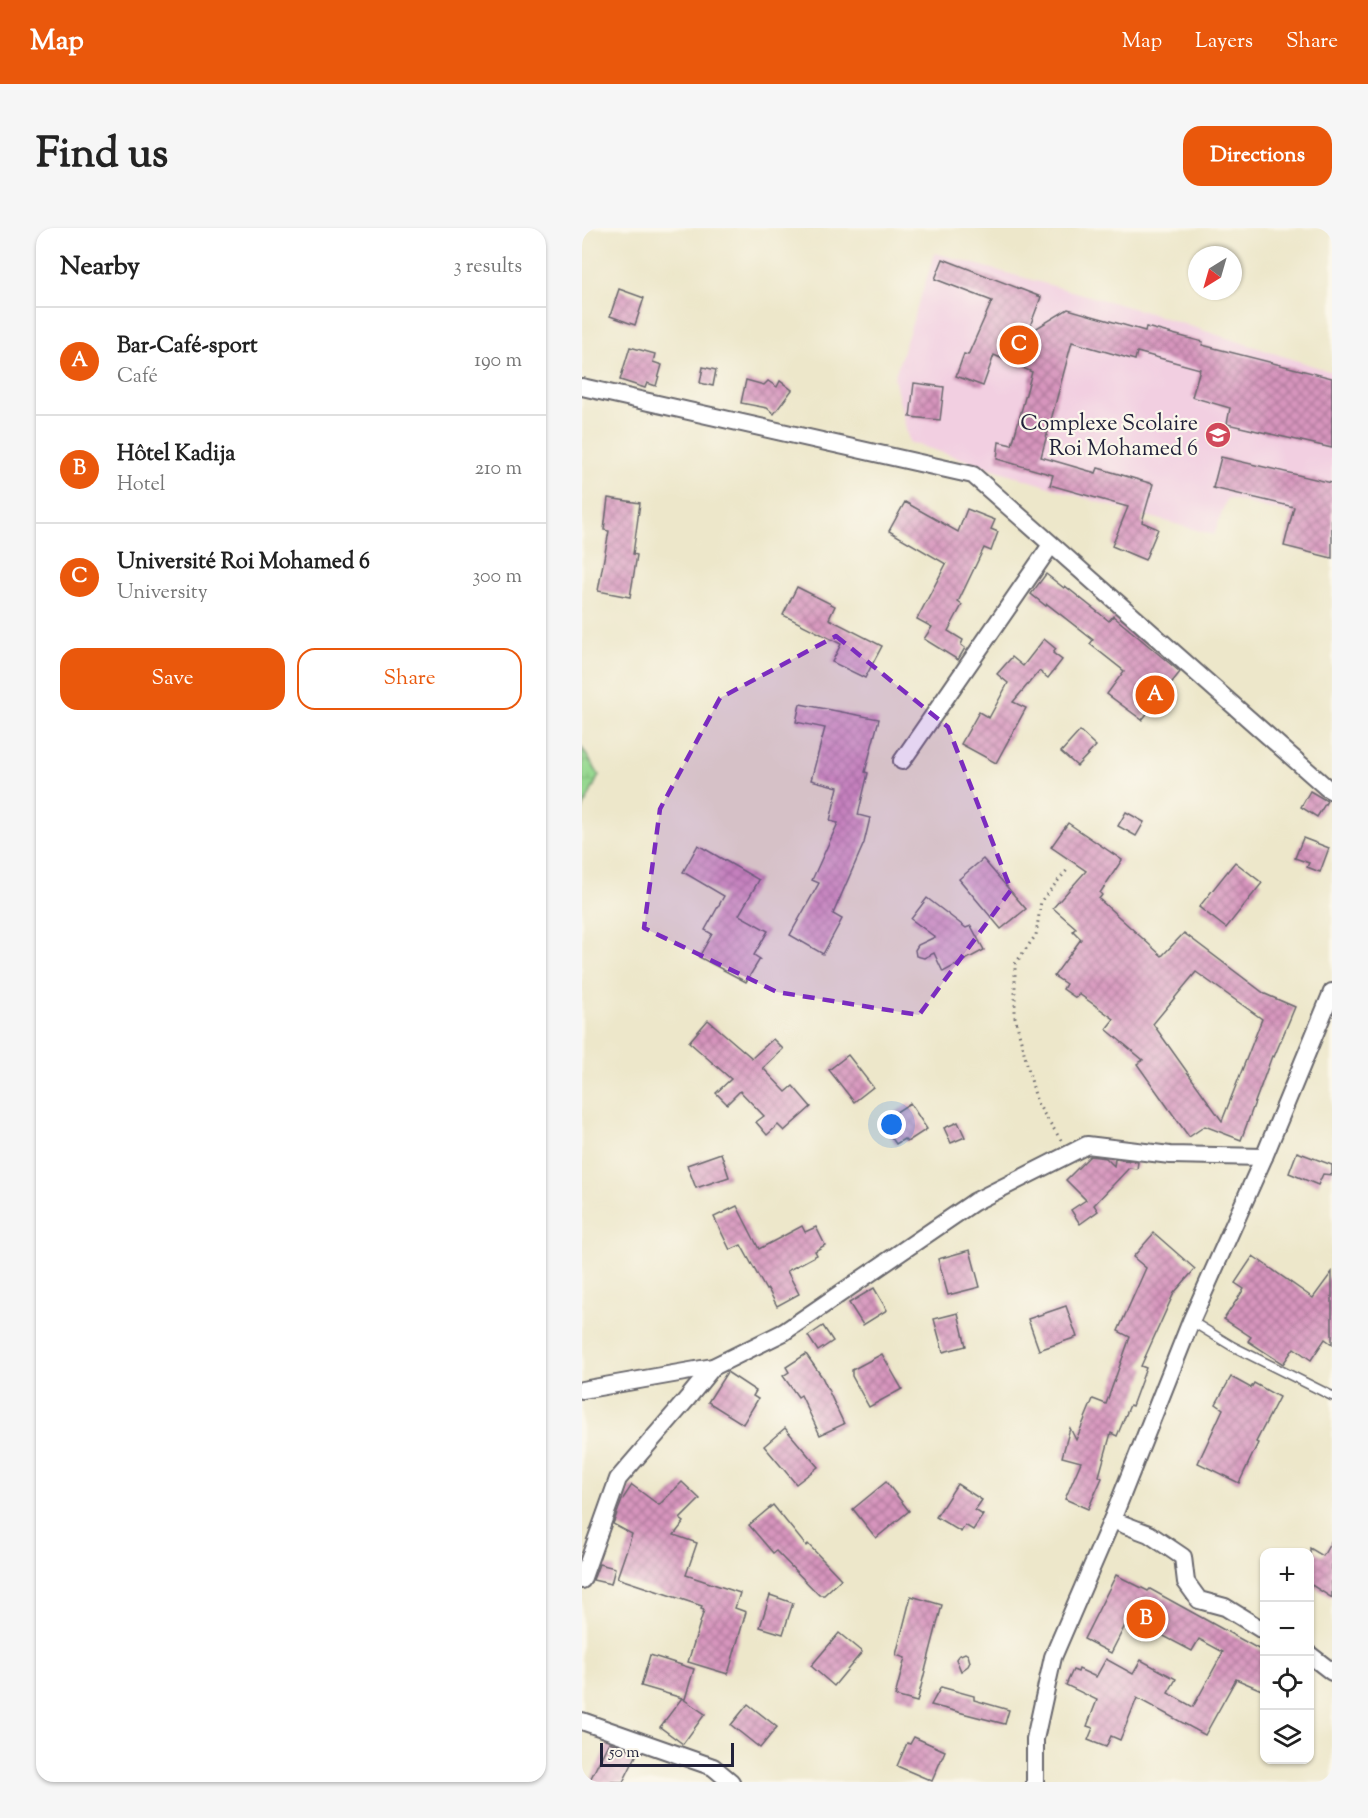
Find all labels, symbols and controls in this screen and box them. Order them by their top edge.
text: Map [30,22,84,62]
text: Map [1122,27,1162,57]
text: Layers [1195,27,1253,57]
text: Share [1286,27,1338,57]
text: Find us [36,126,168,186]
button: Directions [1183,126,1332,186]
north arrow [1188,246,1242,300]
text: Nearby [60,249,140,286]
text: 3 results [453,253,522,282]
pin: C [1000,322,1038,368]
text: Bar-Café-sport [117,331,258,363]
text: A [71,347,88,376]
text: 190 m [474,347,522,376]
text: Café [117,363,158,392]
place label: Complexe Scolaire Roi Mohamed 6 [1020,409,1198,466]
school or university icon: Complexe Scolaire Roi Mohamed 6 [1203,420,1233,450]
text: Hôtel Kadija [117,439,235,471]
text: B [73,455,86,484]
text: 210 m [475,455,522,484]
text: Hotel [117,471,165,500]
text: Université Roi Mohamed 6 [117,547,370,579]
text: C [71,563,88,592]
text: 300 m [472,563,522,592]
text: University [117,579,208,608]
button: Save [60,648,285,710]
button: Share [297,648,522,710]
pin: A [1136,672,1174,718]
your location [877,1110,906,1139]
map controls [1260,1548,1314,1764]
button: + [1260,1548,1314,1602]
pin: B [1126,1596,1166,1642]
button: − [1260,1602,1314,1656]
button: locate [1260,1656,1314,1710]
button: layers [1260,1710,1314,1764]
scale bar [600,1740,734,1768]
text: 50 m [609,1742,640,1765]

